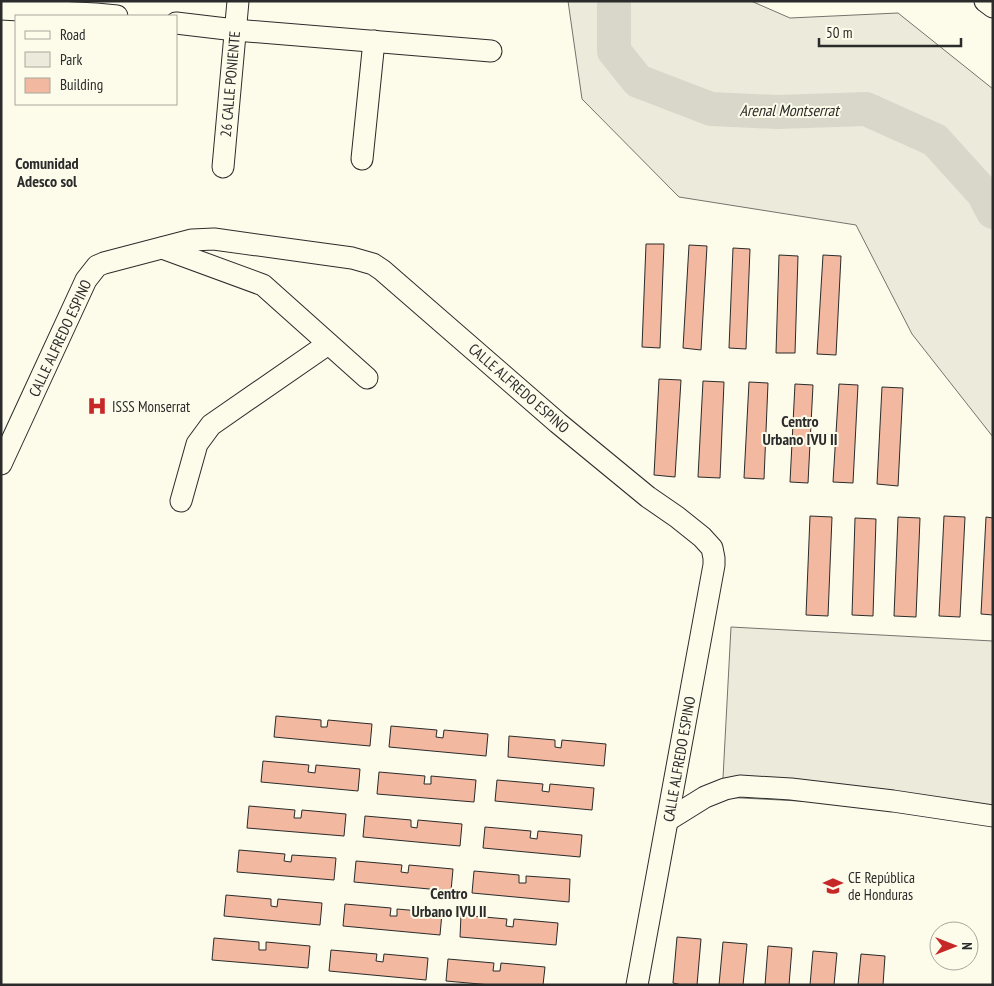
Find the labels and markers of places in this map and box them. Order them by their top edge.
hospital icon: ISSS Monserrat [86,395,108,417]
place label: ISSS Monserrat [112,397,190,416]
place label: CE República de Honduras [848,868,915,904]
school or university icon: CE República de Honduras [822,875,844,897]

